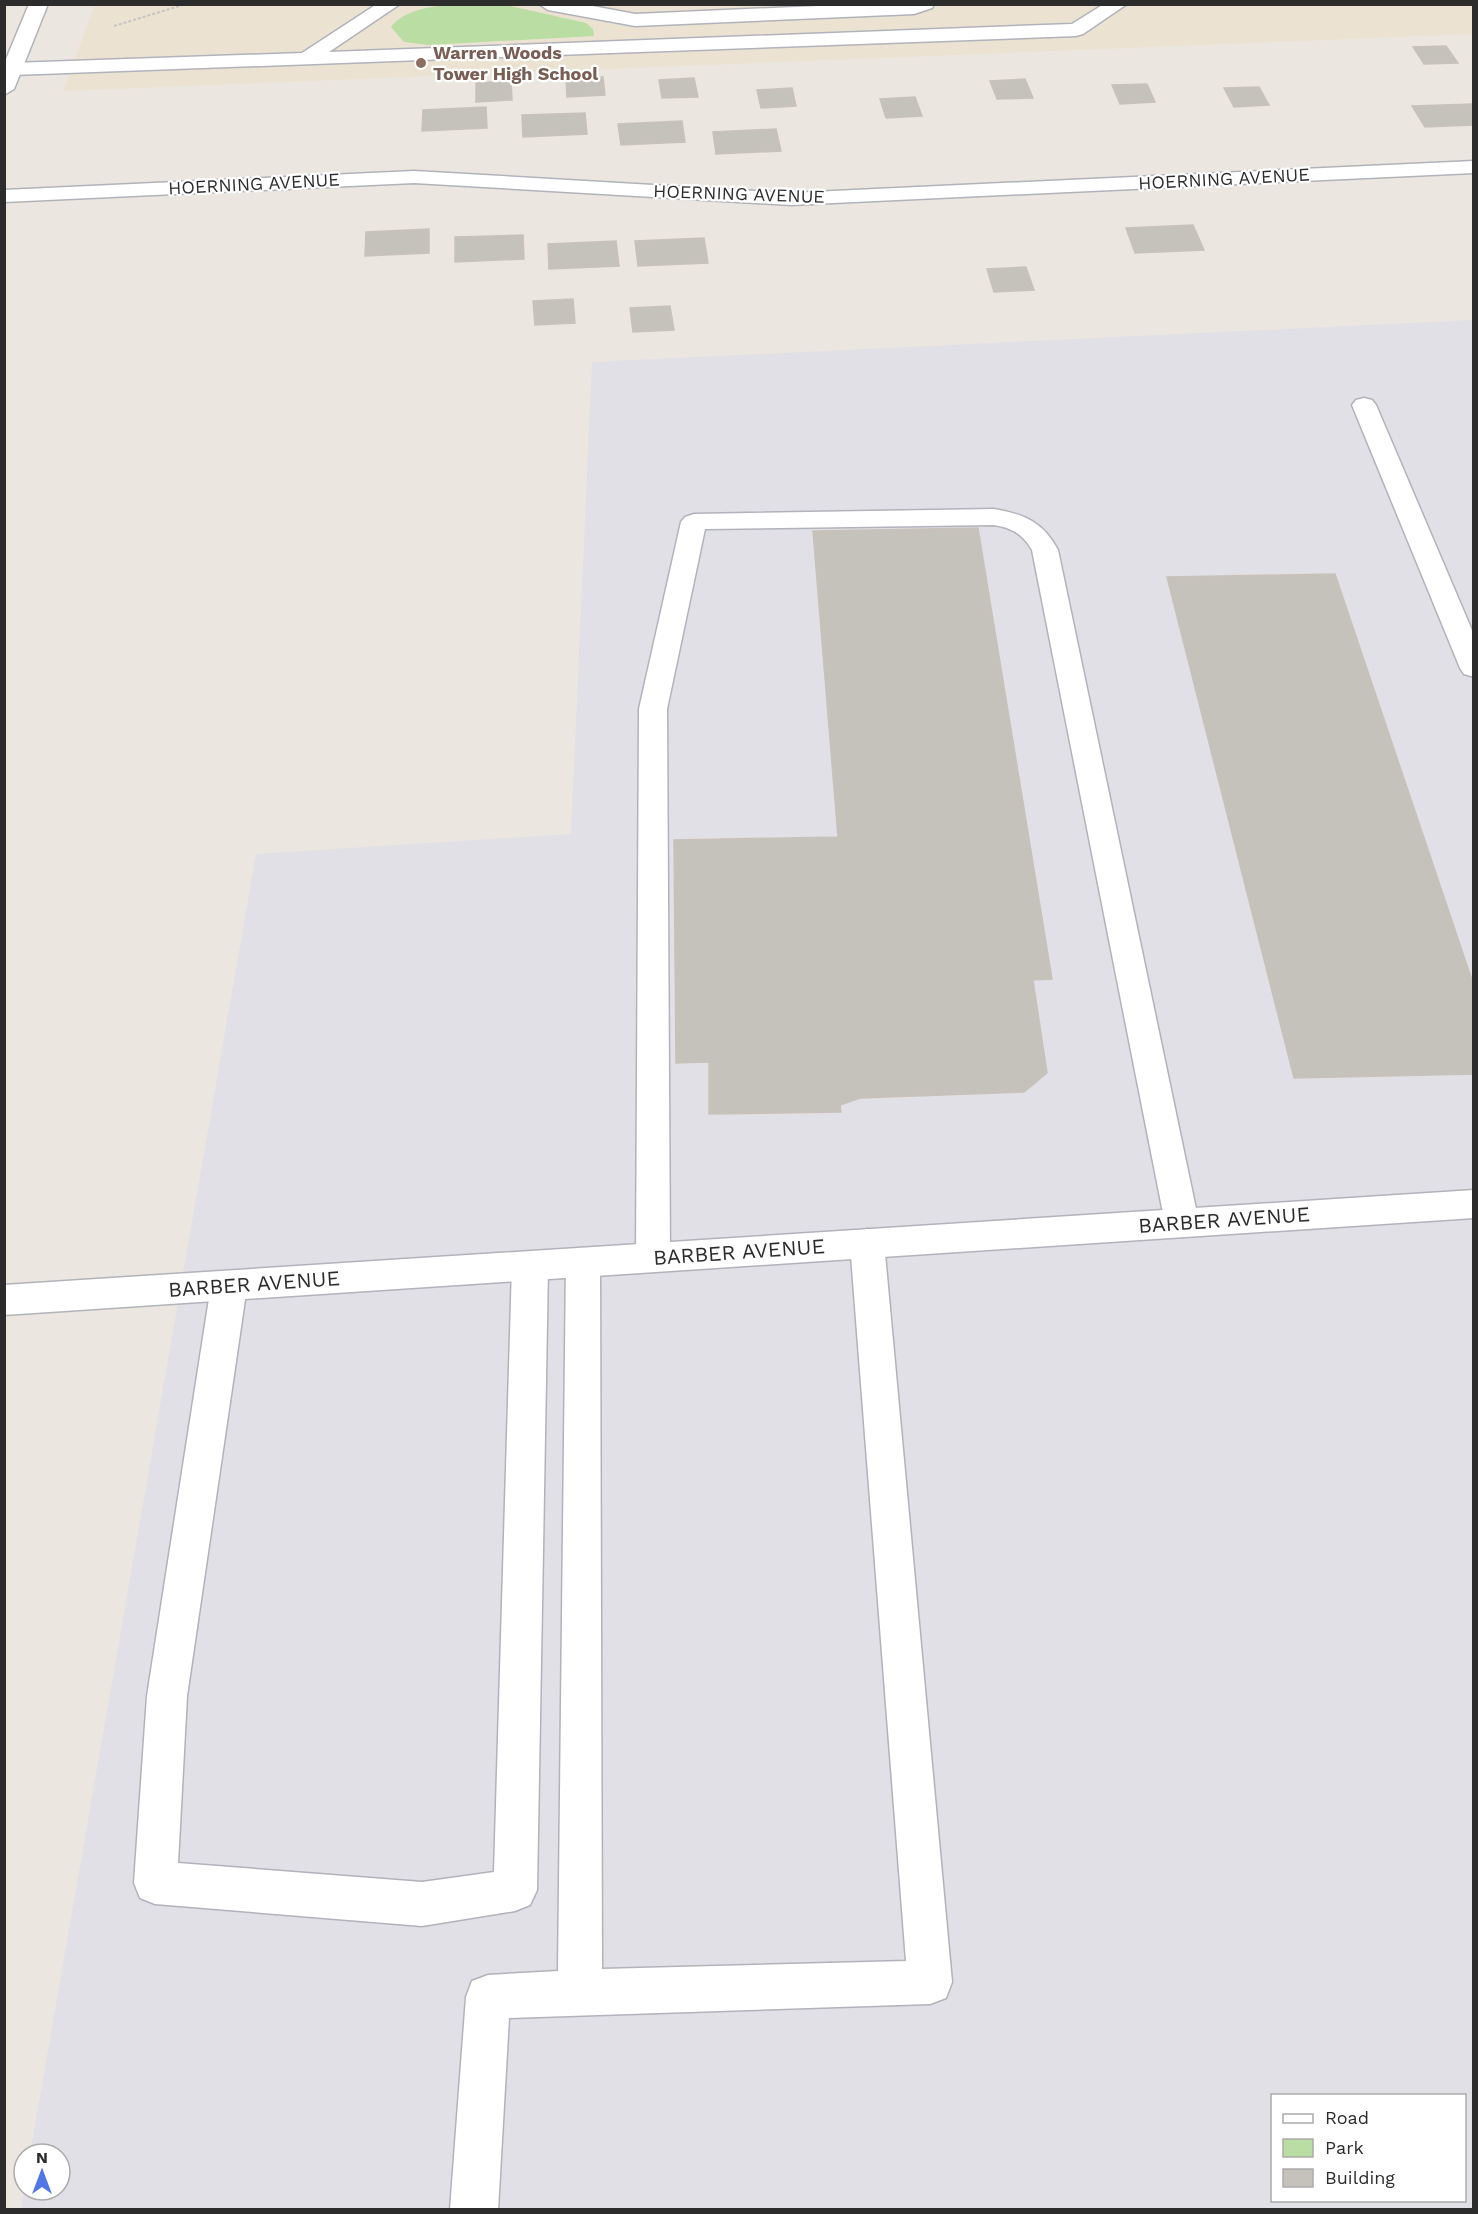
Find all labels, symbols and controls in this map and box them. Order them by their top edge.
place label: Warren Woods Tower High School [433,42,598,84]
marker: Warren Woods Tower High School [414,56,428,70]
street label: HOERNING AVENUE [1138,164,1310,193]
street label: HOERNING AVENUE [168,169,340,198]
street label: HOERNING AVENUE [653,180,825,207]
street label: BARBER AVENUE [1137,1201,1311,1238]
street label: BARBER AVENUE [652,1233,826,1270]
street label: BARBER AVENUE [167,1265,341,1302]
legend [1271,2094,1466,2202]
text: Road [1325,2107,1369,2128]
text: Park [1325,2137,1364,2158]
north arrow [12,2142,72,2202]
text: N [36,2148,48,2167]
text: Building [1325,2167,1395,2188]

